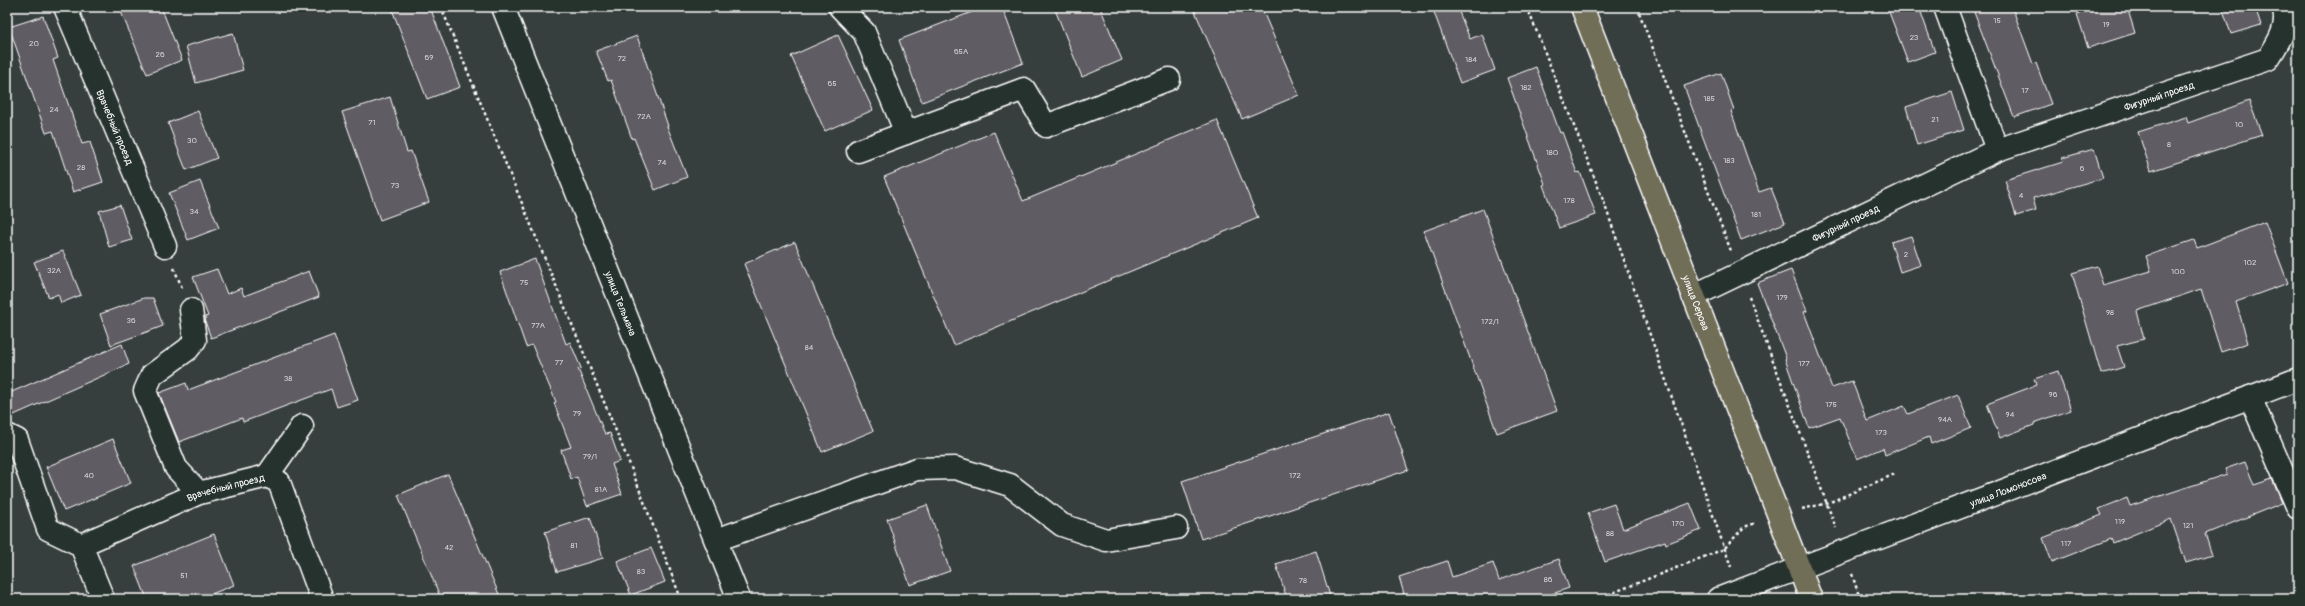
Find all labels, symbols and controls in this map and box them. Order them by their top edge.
house number: 15 [1993,16,2001,25]
house number: 19 [2102,20,2110,29]
house number: 23 [1910,33,1919,42]
house number: 20 [29,39,40,48]
house number: 65А [954,47,968,56]
house number: 26 [155,50,165,59]
house number: 69 [425,53,433,62]
house number: 72 [618,54,627,63]
house number: 184 [1465,55,1477,64]
house number: 65 [828,79,837,88]
street label: Фигурный проезд [2123,79,2196,114]
house number: 182 [1520,83,1532,92]
house number: 17 [2021,86,2029,95]
street label: Врачебный проезд [93,88,135,167]
house number: 185 [1703,94,1715,103]
house number: 24 [49,105,59,114]
house number: 72А [637,112,651,121]
house number: 21 [1931,115,1939,124]
house number: 71 [368,118,376,127]
house number: 10 [2235,120,2244,129]
house number: 30 [187,136,197,145]
house number: 8 [2167,140,2171,149]
house number: 180 [1546,148,1559,157]
house number: 183 [1723,156,1735,165]
house number: 74 [658,158,667,167]
house number: 28 [77,163,85,172]
house number: 6 [2080,164,2085,173]
house number: 73 [391,181,400,190]
house number: 4 [2019,191,2024,200]
house number: 178 [1563,196,1575,205]
street label: Фигурный проезд [1810,203,1881,245]
house number: 34 [189,207,199,216]
house number: 181 [1751,210,1761,219]
house number: 2 [1904,250,1909,259]
house number: 102 [2243,258,2257,267]
house number: 32А [47,266,61,275]
house number: 100 [2171,267,2186,276]
street label: улица Тельмана [602,269,639,338]
street label: улица Серова [1679,273,1712,333]
house number: 75 [520,278,528,287]
house number: 179 [1776,293,1788,302]
house number: 98 [2106,308,2114,317]
house number: 36 [126,316,136,325]
house number: 172/1 [1481,317,1499,326]
house number: 77А [531,321,545,330]
house number: 84 [805,343,814,352]
house number: 77 [555,358,564,367]
house number: 177 [1798,359,1811,368]
house number: 38 [284,374,292,383]
house number: 96 [2049,390,2058,399]
house number: 175 [1825,400,1837,409]
house number: 79 [573,409,581,418]
house number: 94 [2006,410,2015,419]
house number: 94А [1938,415,1952,424]
house number: 173 [1875,428,1887,437]
house number: 79/1 [583,452,597,461]
street label: улица Ломоносова [1967,470,2048,510]
house number: 40 [84,471,95,480]
house number: 172 [1289,471,1301,480]
street label: Врачебный проезд [185,472,266,505]
house number: 81А [595,485,607,494]
house number: 119 [2115,517,2125,526]
house number: 170 [1672,519,1685,528]
house number: 121 [2183,521,2193,530]
house number: 88 [1606,529,1614,538]
house number: 117 [2061,539,2072,548]
house number: 81 [570,541,578,550]
house number: 42 [444,543,454,552]
house number: 83 [637,567,646,576]
house number: 51 [180,571,188,580]
house number: 86 [1544,575,1553,584]
house number: 78 [1299,576,1307,585]

